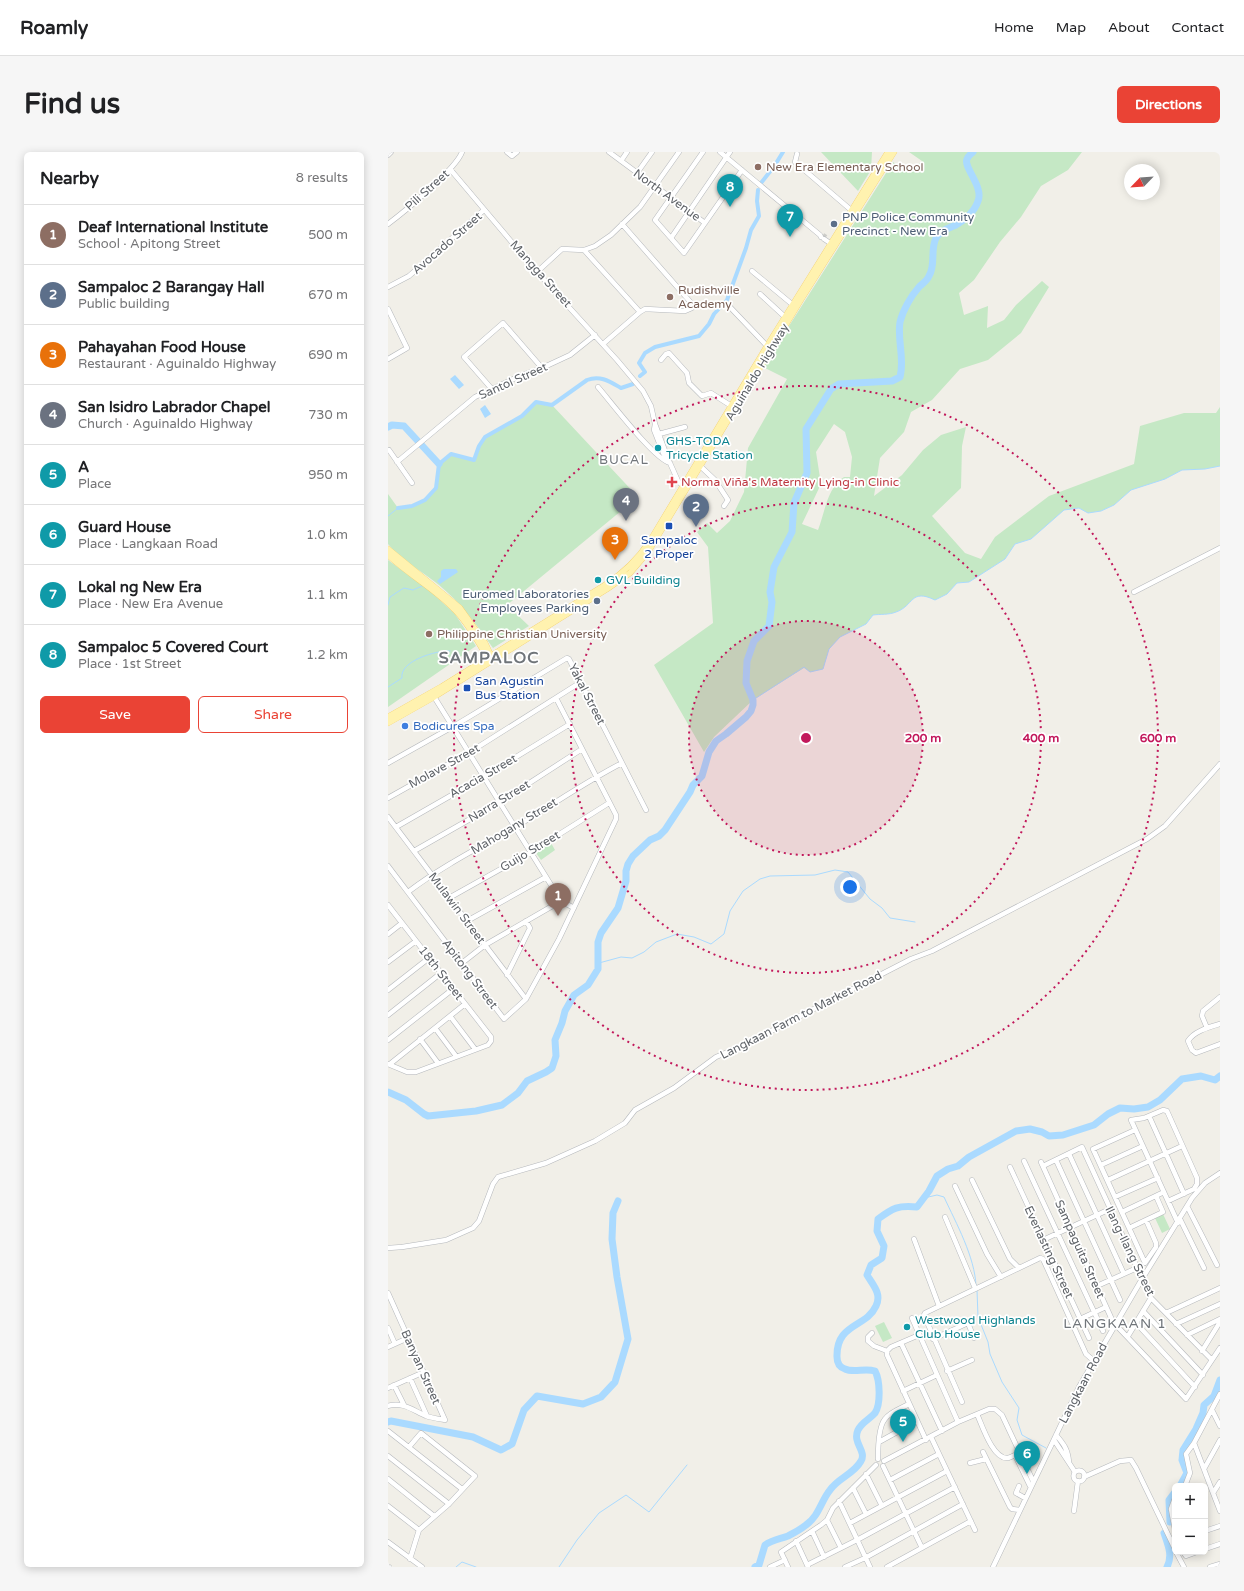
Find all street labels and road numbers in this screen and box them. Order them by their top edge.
street label: Pili Street [402,166,452,213]
street label: North Avenue [631,166,703,224]
street label: Avocado Street [409,209,485,277]
street label: Mangga Street [507,238,575,311]
street label: Aguinaldo Highway [722,320,792,423]
street label: Santol Street [477,359,550,402]
street label: Yakal Street [566,661,609,727]
street label: Molave Street [406,741,482,791]
street label: Acacia Street [447,751,520,801]
street label: Narra Street [466,777,533,825]
street label: Mahogany Street [468,794,560,857]
street label: Guijo Street [498,827,563,874]
street label: Mulawin Street [426,870,489,947]
street label: Apitong Street [439,936,501,1012]
street label: 18th Street [416,943,467,1003]
street label: Langkaan Farm to Market Road [718,968,884,1062]
street label: Sampaguita Street [1052,1198,1108,1301]
street label: Everlasting Street [1021,1204,1077,1301]
street label: Ilang-Ilang Street [1102,1204,1158,1299]
street label: Banyan Street [398,1328,444,1407]
street label: Langkaan Road [1056,1340,1110,1426]

